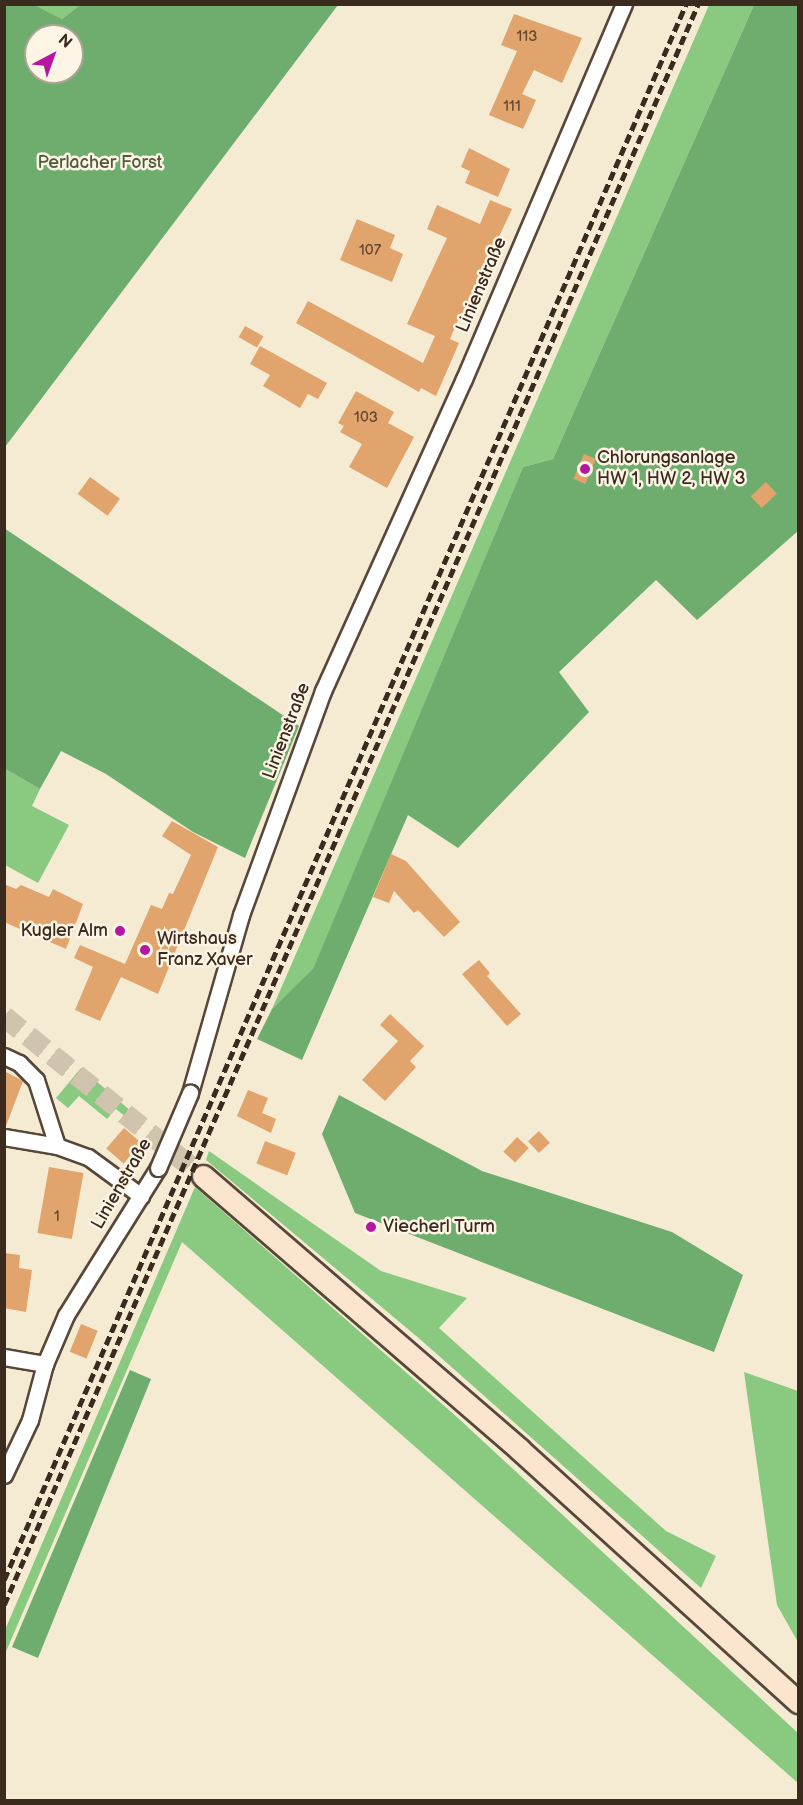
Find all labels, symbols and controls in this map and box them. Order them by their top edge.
north arrow [24,24,84,84]
house number: 113 [517,28,537,46]
text: N [54,30,76,53]
house number: 111 [503,98,521,116]
park label: Perlacher Forst [38,152,162,174]
street label: Linienstraße [452,234,512,336]
house number: 107 [359,242,381,260]
house number: 103 [354,409,378,427]
place label: Chlorungsanlage HW 1, HW 2, HW 3 [597,448,746,490]
marker: Chlorungsanlage HW 1, HW 2, HW 3 [578,462,592,476]
street label: Linienstraße [259,680,315,782]
place label: Kugler Alm [21,920,108,942]
marker: Kugler Alm [113,924,127,938]
place label: Wirtshaus Franz Xaver [157,929,253,972]
marker: Wirtshaus Franz Xaver [138,943,152,957]
street label: Linienstraße [87,1135,157,1233]
house number: 1 [54,1208,60,1226]
place label: Viecherl Turm [383,1216,495,1238]
marker: Viecherl Turm [364,1220,378,1234]

